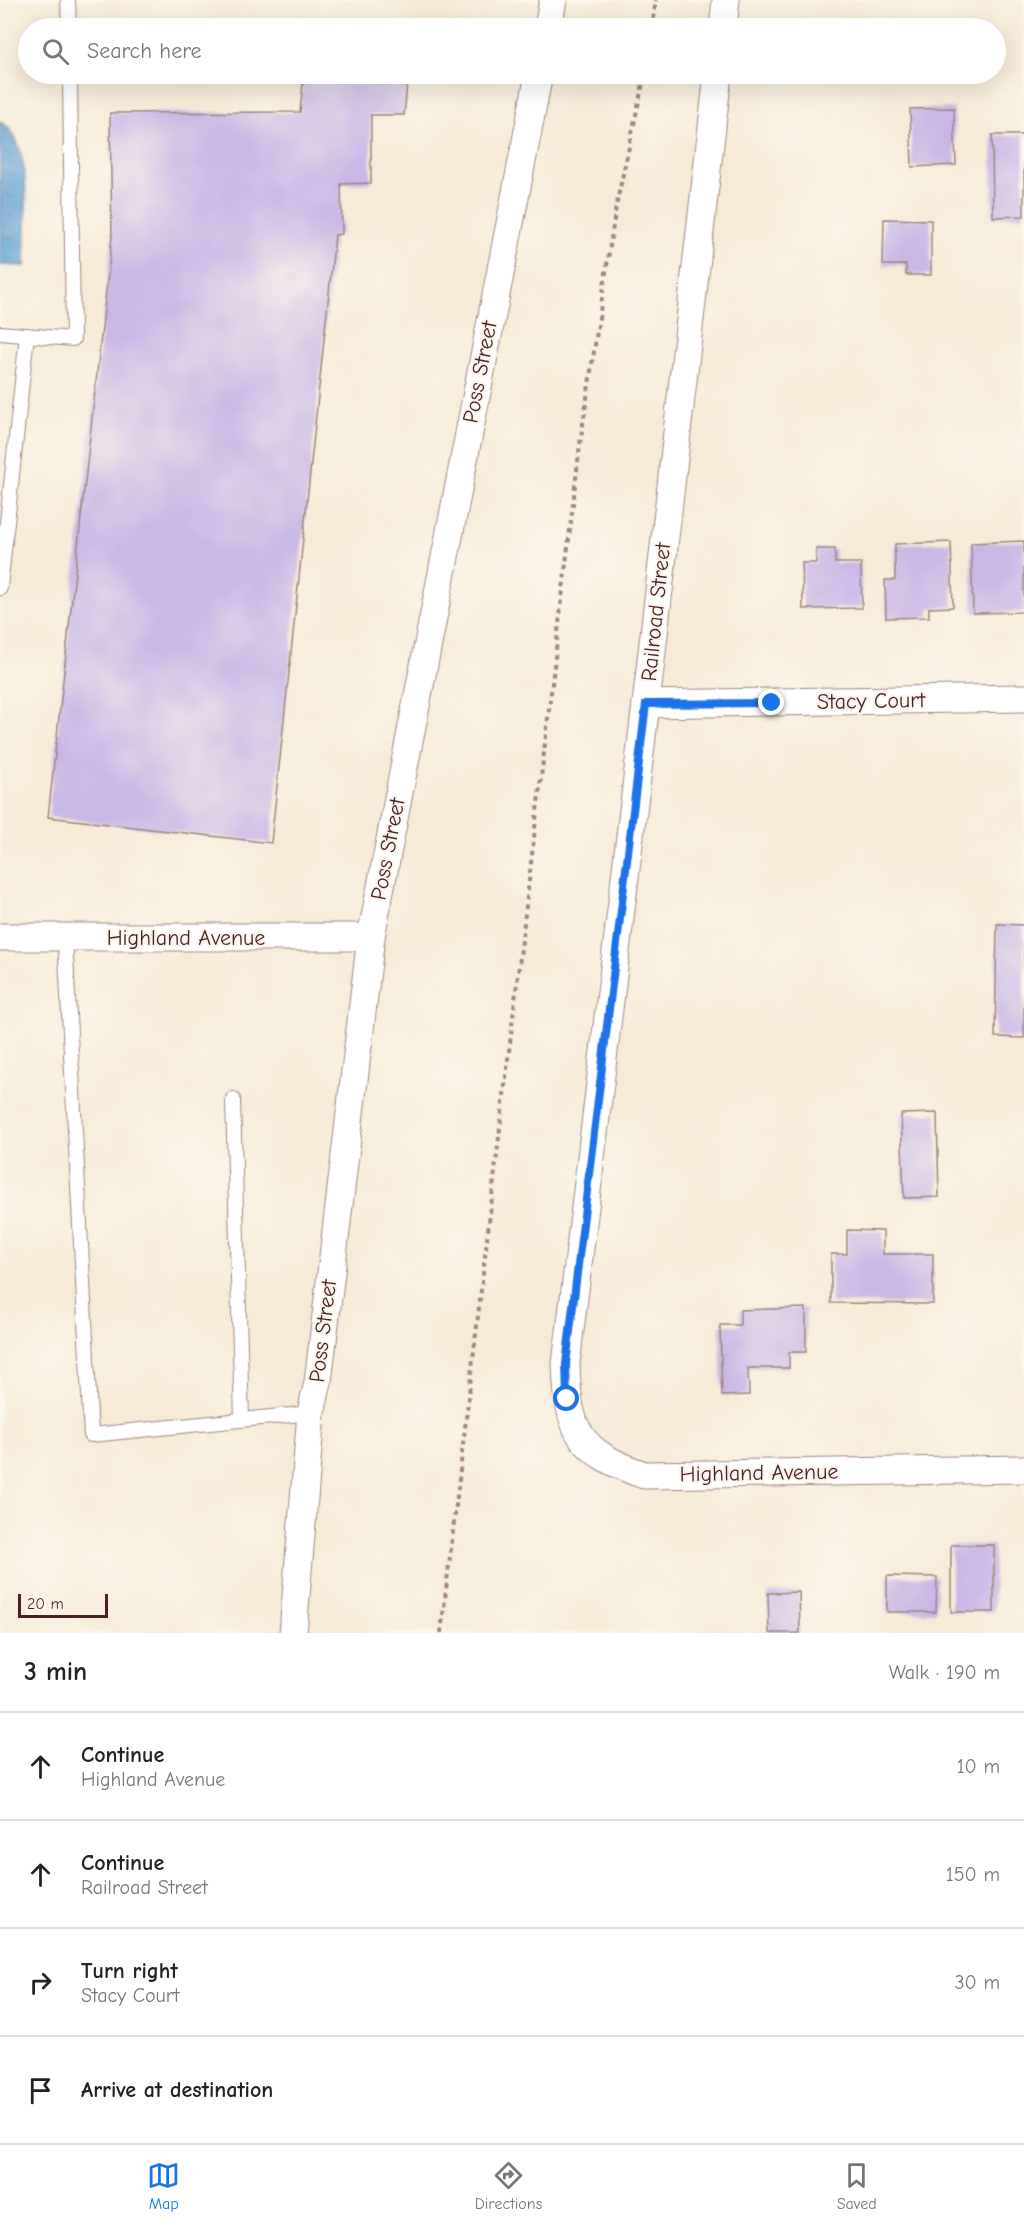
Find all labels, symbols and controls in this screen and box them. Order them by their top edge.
search box [18,18,1006,84]
icon: search [39,35,72,68]
text: Search here [87,38,202,64]
street label: Poss Street [457,318,503,425]
street label: Railroad Street [636,541,676,683]
street label: Stacy Court [817,687,926,715]
route end [758,689,784,715]
street label: Poss Street [365,795,411,902]
street label: Highland Avenue [107,925,265,951]
street label: Poss Street [304,1277,342,1384]
route start [553,1385,579,1411]
street label: Highland Avenue [679,1459,839,1487]
scale bar [18,1591,108,1618]
text: 20 m [27,1595,64,1613]
text: 3 min [24,1657,87,1687]
text: Walk · 190 m [889,1661,1000,1684]
text: Continue [81,1742,164,1768]
icon: ahead [24,1750,57,1783]
text: 10 m [957,1755,1000,1778]
text: Highland Avenue [81,1768,225,1791]
text: Continue [81,1850,164,1876]
icon: ahead [24,1858,57,1891]
text: 150 m [946,1863,1000,1886]
text: Railroad Street [81,1876,208,1899]
text: Turn right [81,1958,178,1984]
icon: right [24,1966,57,1999]
text: 30 m [954,1971,1000,1994]
text: Stacy Court [81,1984,180,2007]
icon: arrive [24,2074,57,2107]
text: Arrive at destination [81,2077,273,2103]
tab: Map [147,2159,180,2213]
tab: Directions [475,2159,542,2213]
tab: Saved [837,2159,877,2213]

